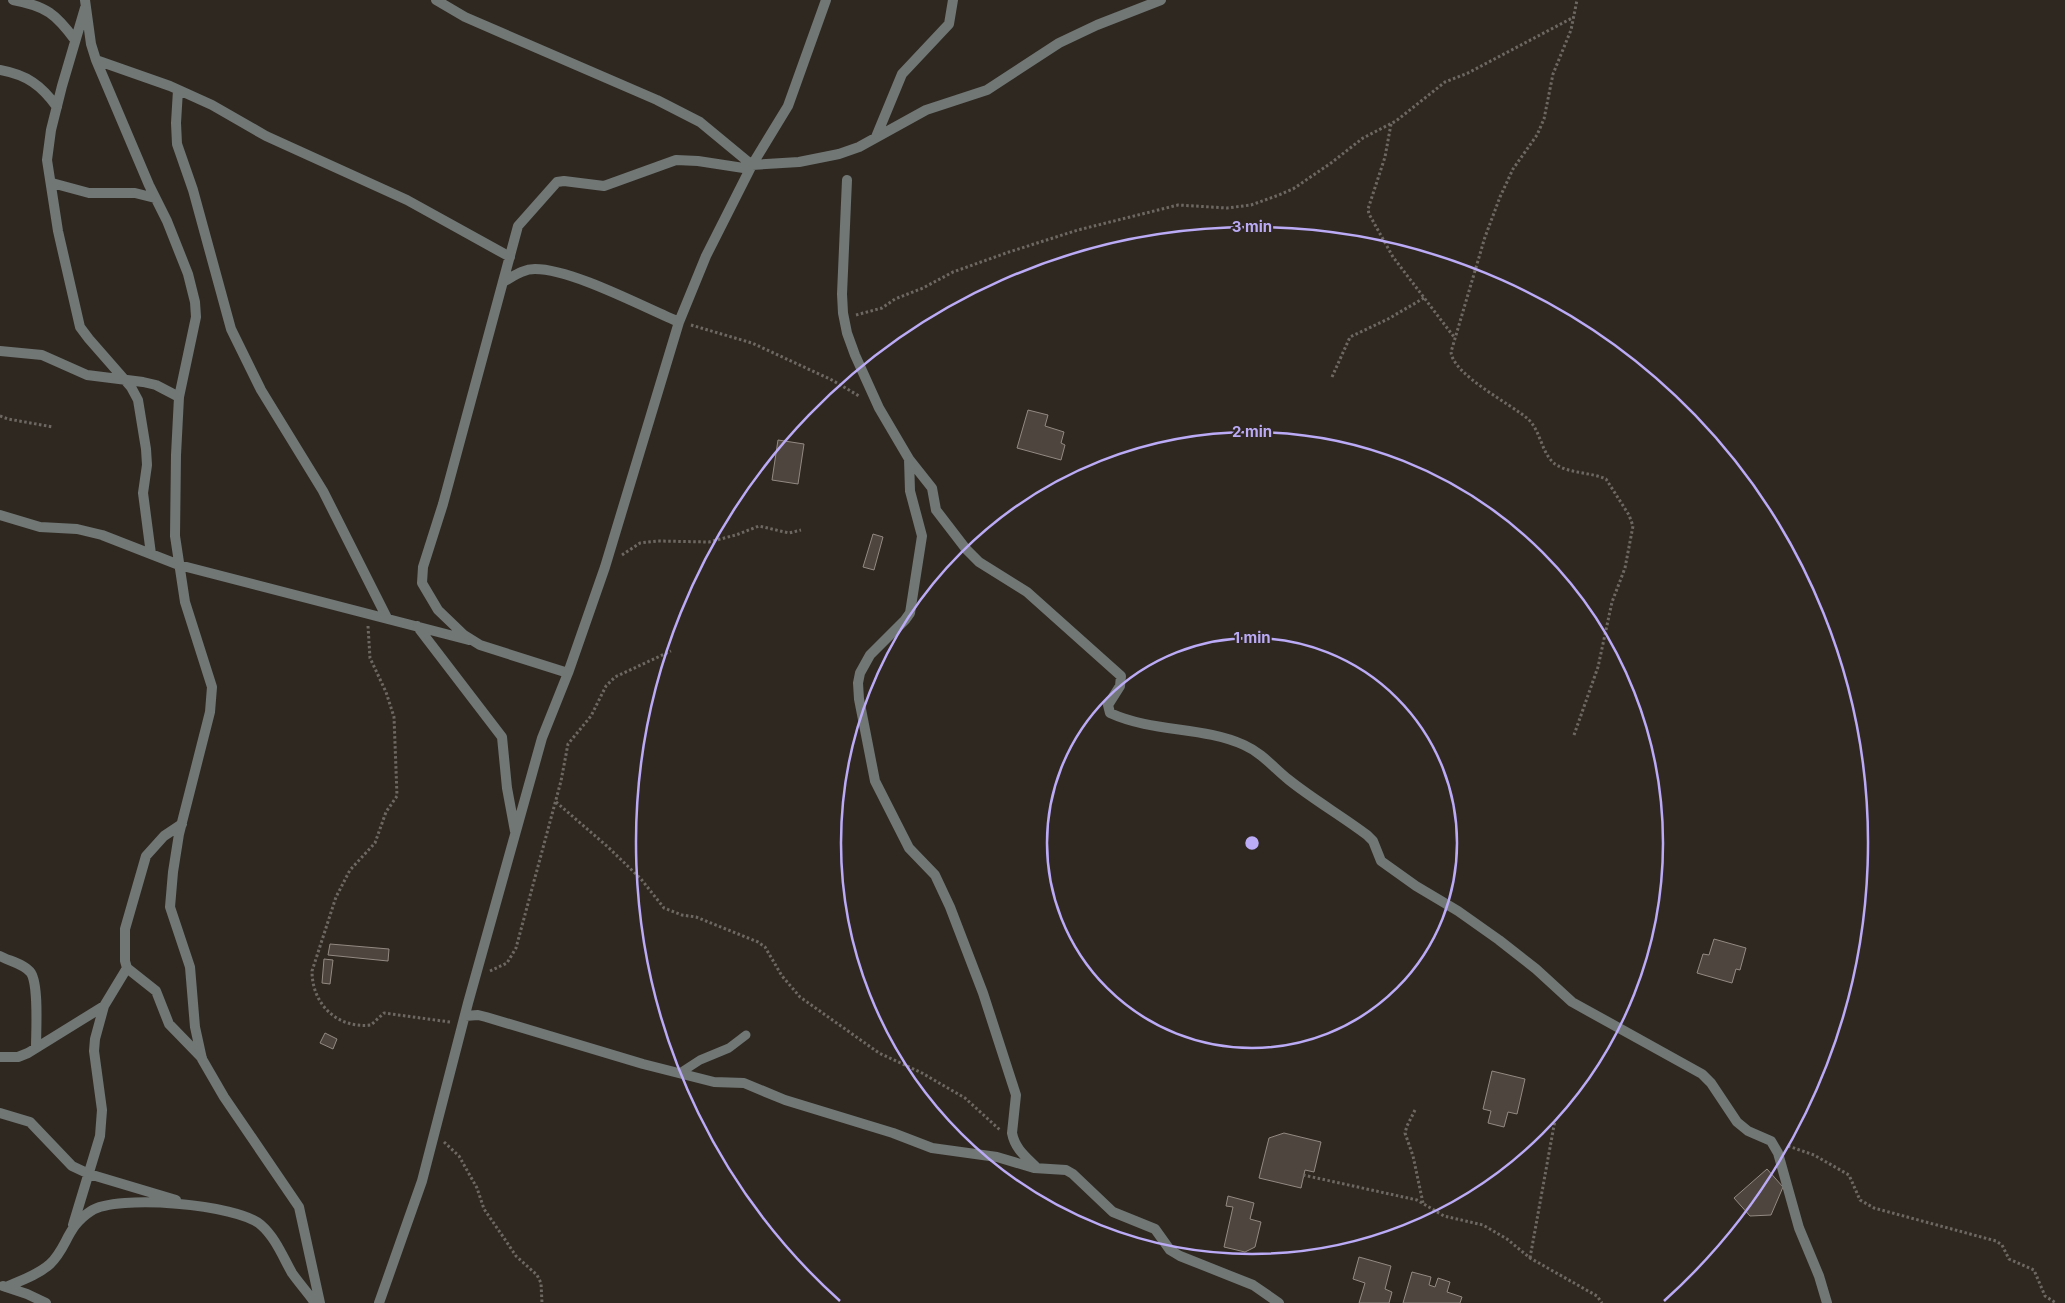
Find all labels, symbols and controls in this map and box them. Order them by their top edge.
text: 3 min [1232,217,1272,236]
text: 2 min [1232,422,1272,441]
text: 1 min [1233,628,1271,647]
centre of rings [1243,834,1261,852]

